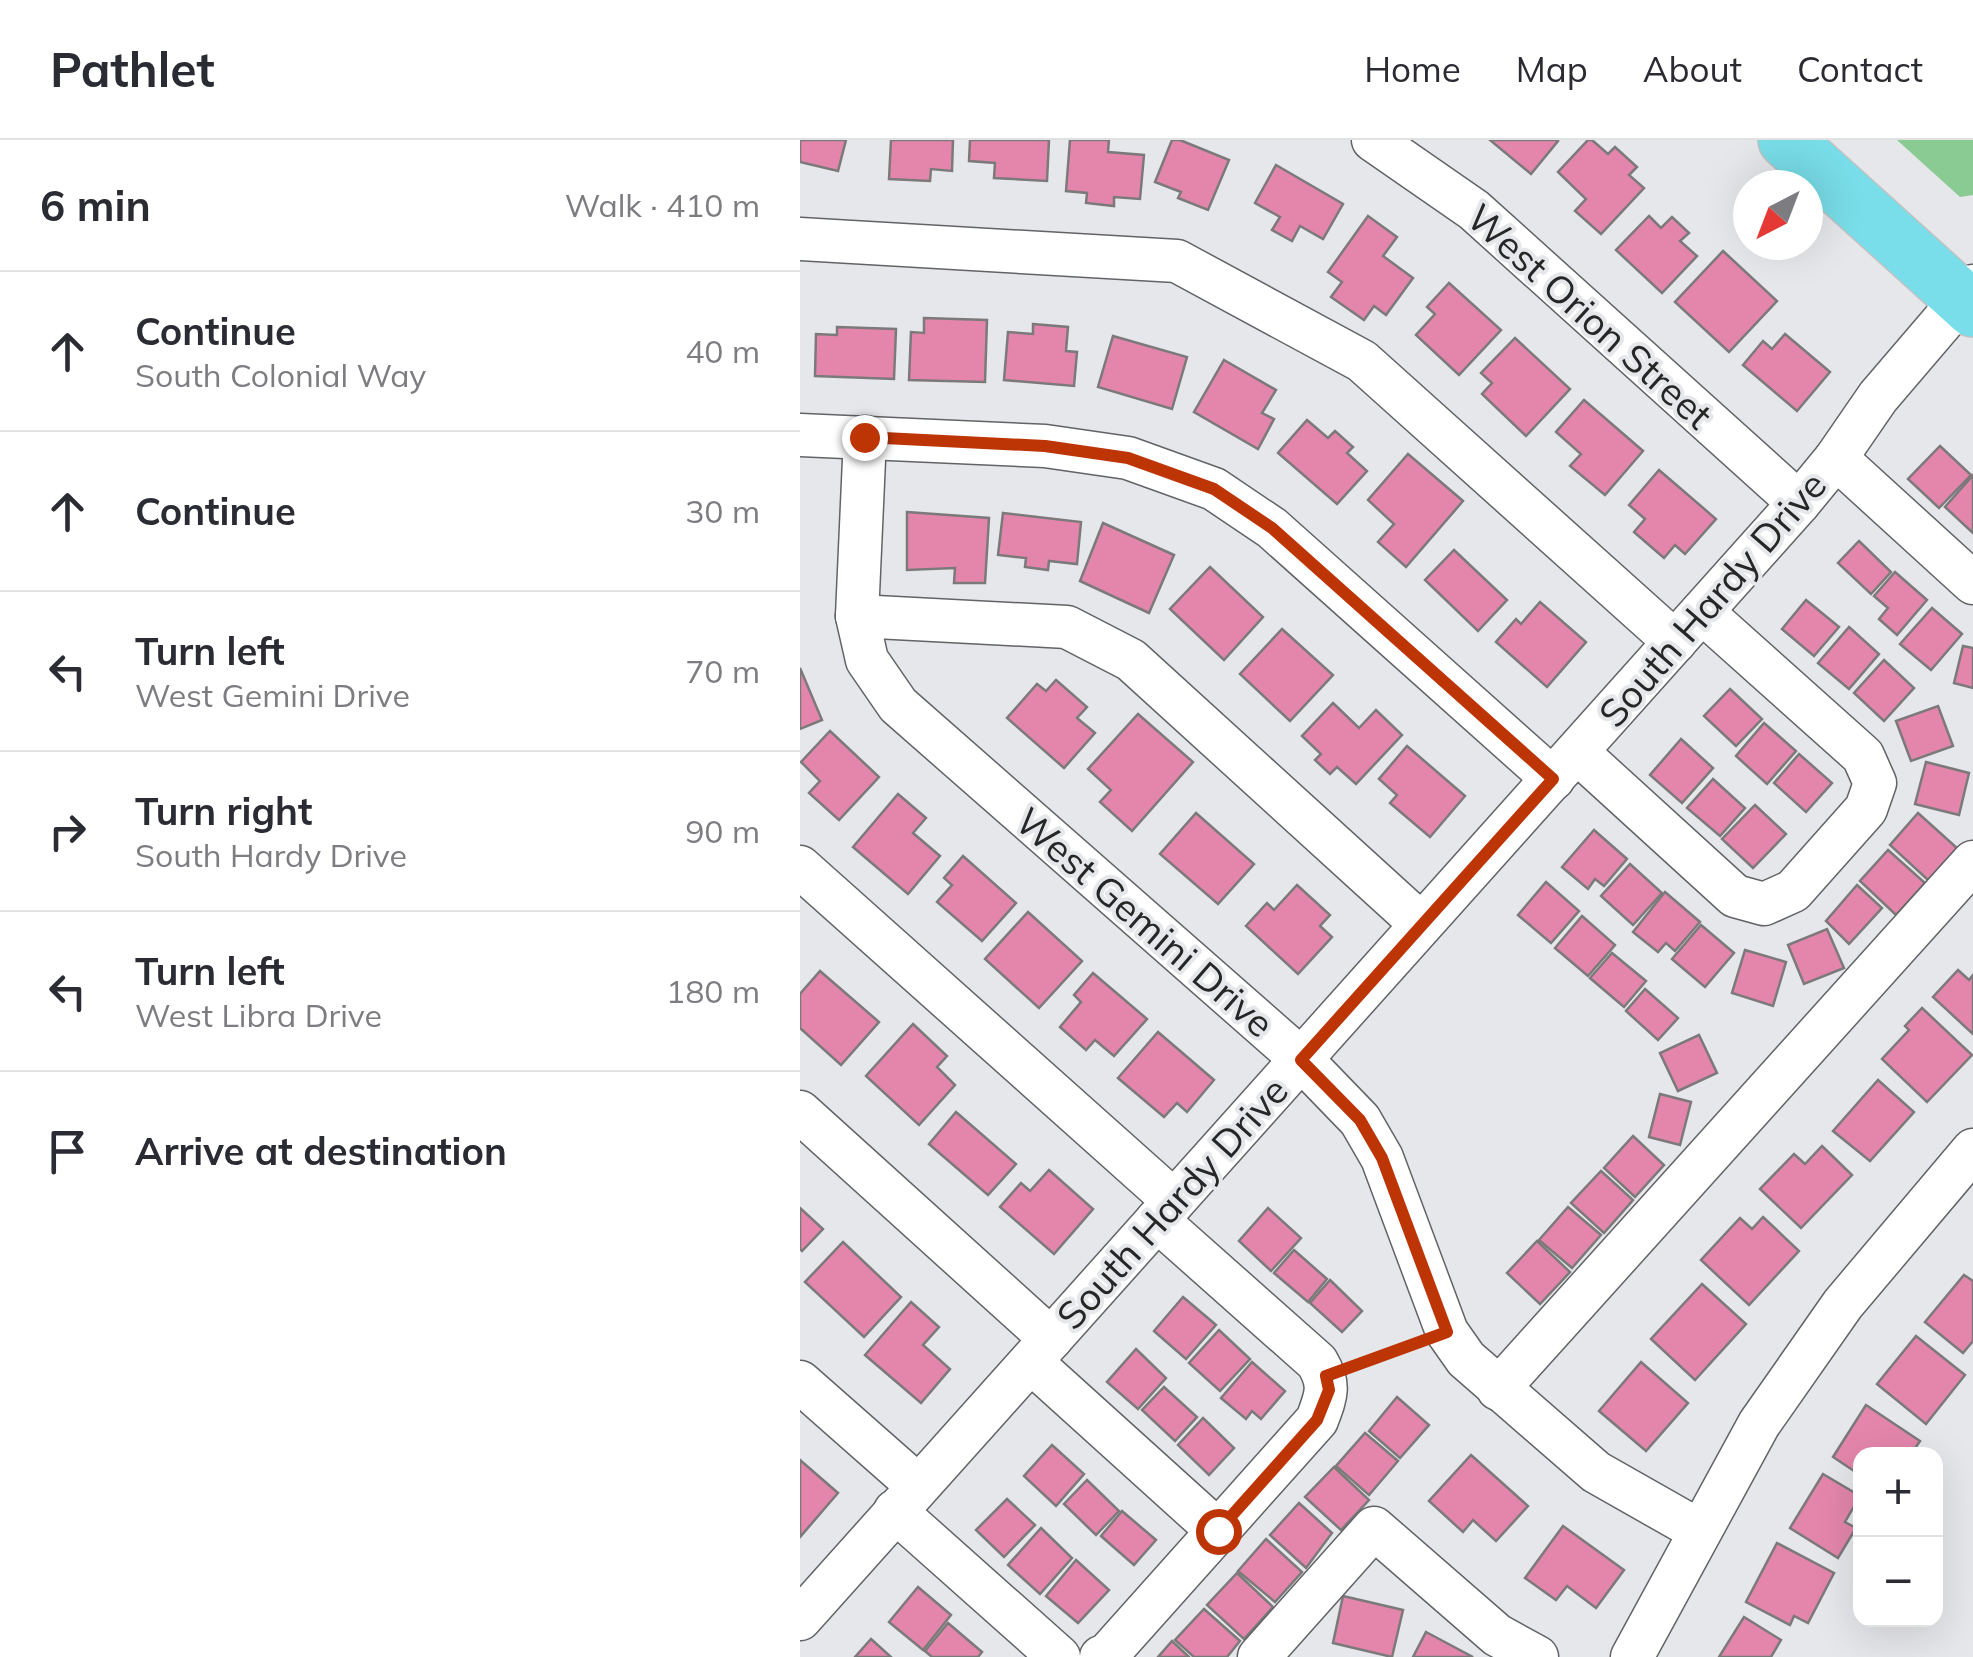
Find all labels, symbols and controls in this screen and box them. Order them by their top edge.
text: Pathlet [50,39,215,99]
text: Home [1364,47,1461,91]
text: Map [1516,47,1588,91]
text: About [1643,47,1742,91]
text: Contact [1797,47,1923,91]
north arrow [1733,170,1823,260]
text: 6 min [40,179,151,232]
text: Walk · 410 m [565,185,760,225]
street label: West Orion Street [1457,193,1723,439]
text: Continue [135,307,296,355]
icon: ahead [40,324,95,379]
text: 40 m [685,331,760,371]
text: South Colonial Way [135,355,426,395]
route end [842,415,888,461]
street label: South Hardy Drive [1588,461,1836,737]
icon: ahead [40,484,95,539]
text: Continue [135,487,296,535]
text: 30 m [685,491,760,531]
text: Turn left [135,627,285,675]
icon: left [40,644,95,699]
text: 70 m [685,651,760,691]
text: West Gemini Drive [135,675,410,715]
text: Turn right [135,787,312,835]
street label: West Gemini Drive [1006,797,1284,1047]
icon: right [40,804,95,859]
text: 90 m [685,811,760,851]
text: South Hardy Drive [135,835,407,875]
text: Turn left [135,947,285,995]
icon: left [40,964,95,1019]
text: 180 m [666,971,760,1011]
text: West Libra Drive [135,995,382,1035]
street label: South Hardy Drive [1046,1067,1298,1339]
icon: arrive [40,1124,95,1179]
text: Arrive at destination [135,1127,507,1175]
map controls [1853,1447,1943,1627]
button: + [1853,1447,1943,1537]
route start [1196,1509,1242,1555]
button: − [1853,1537,1943,1627]

